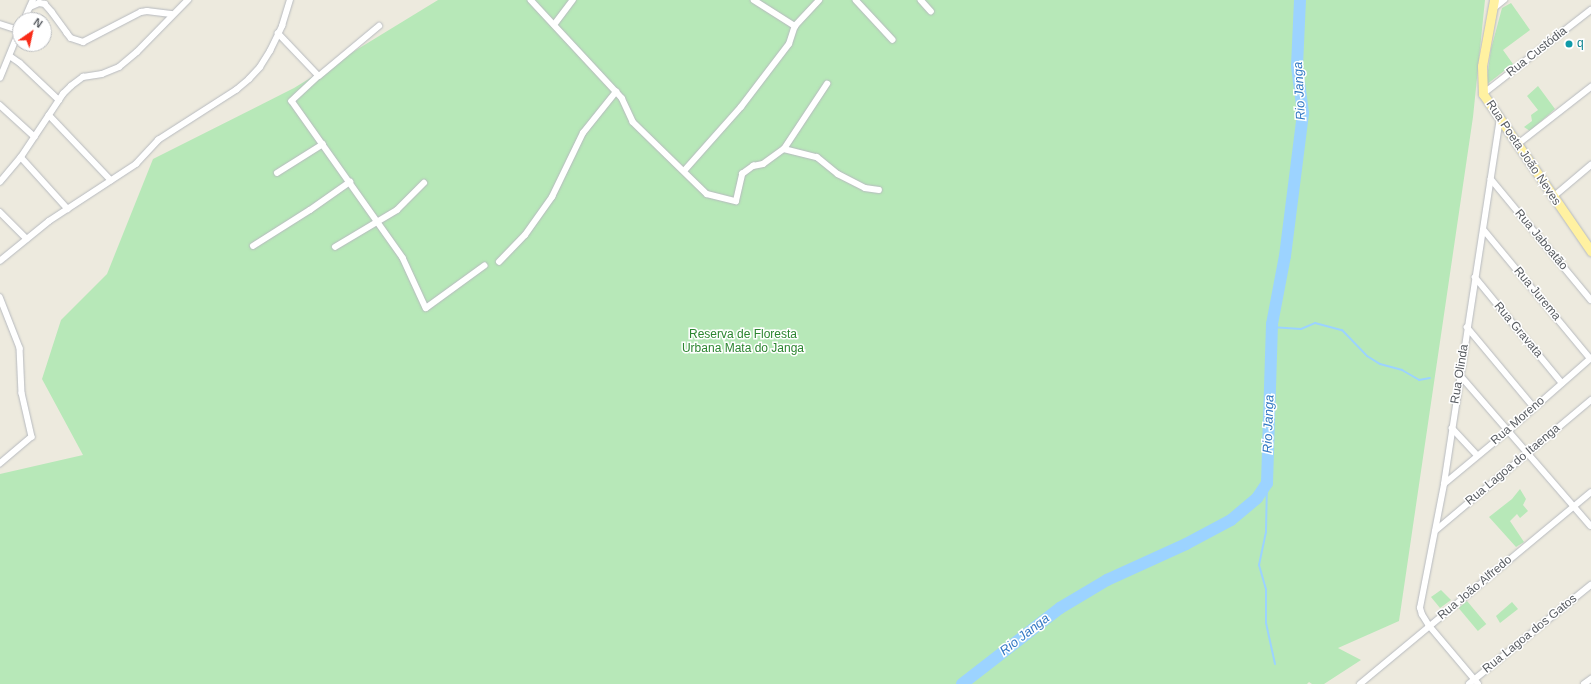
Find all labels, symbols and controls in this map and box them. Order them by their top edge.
north arrow [12,12,52,52]
text: N [31,16,45,30]
street label: Rua Custódia [1504,24,1570,80]
place label: q [1577,37,1584,51]
marker: q [1564,39,1574,49]
water label: Rio Janga [1291,61,1309,121]
street label: Rua Poeta João Neves [1483,98,1563,208]
street label: Rua Jaboatão [1511,207,1571,273]
street label: Rua Jurema [1510,264,1564,324]
street label: Rua Gravata [1491,299,1545,361]
park label: Reserva de Floresta Urbana Mata do Janga [682,328,804,356]
street label: Rua Olinda [1448,343,1472,405]
water label: Rio Janga [1260,394,1278,454]
street label: Rua Moreno [1488,394,1548,448]
street label: Rua Lagoa do Itaenga [1463,421,1563,509]
street label: Rua João Alfredo [1435,553,1515,623]
street label: Rua Lagoa dos Gatos [1480,592,1580,676]
water label: Rio Janga [997,611,1053,659]

